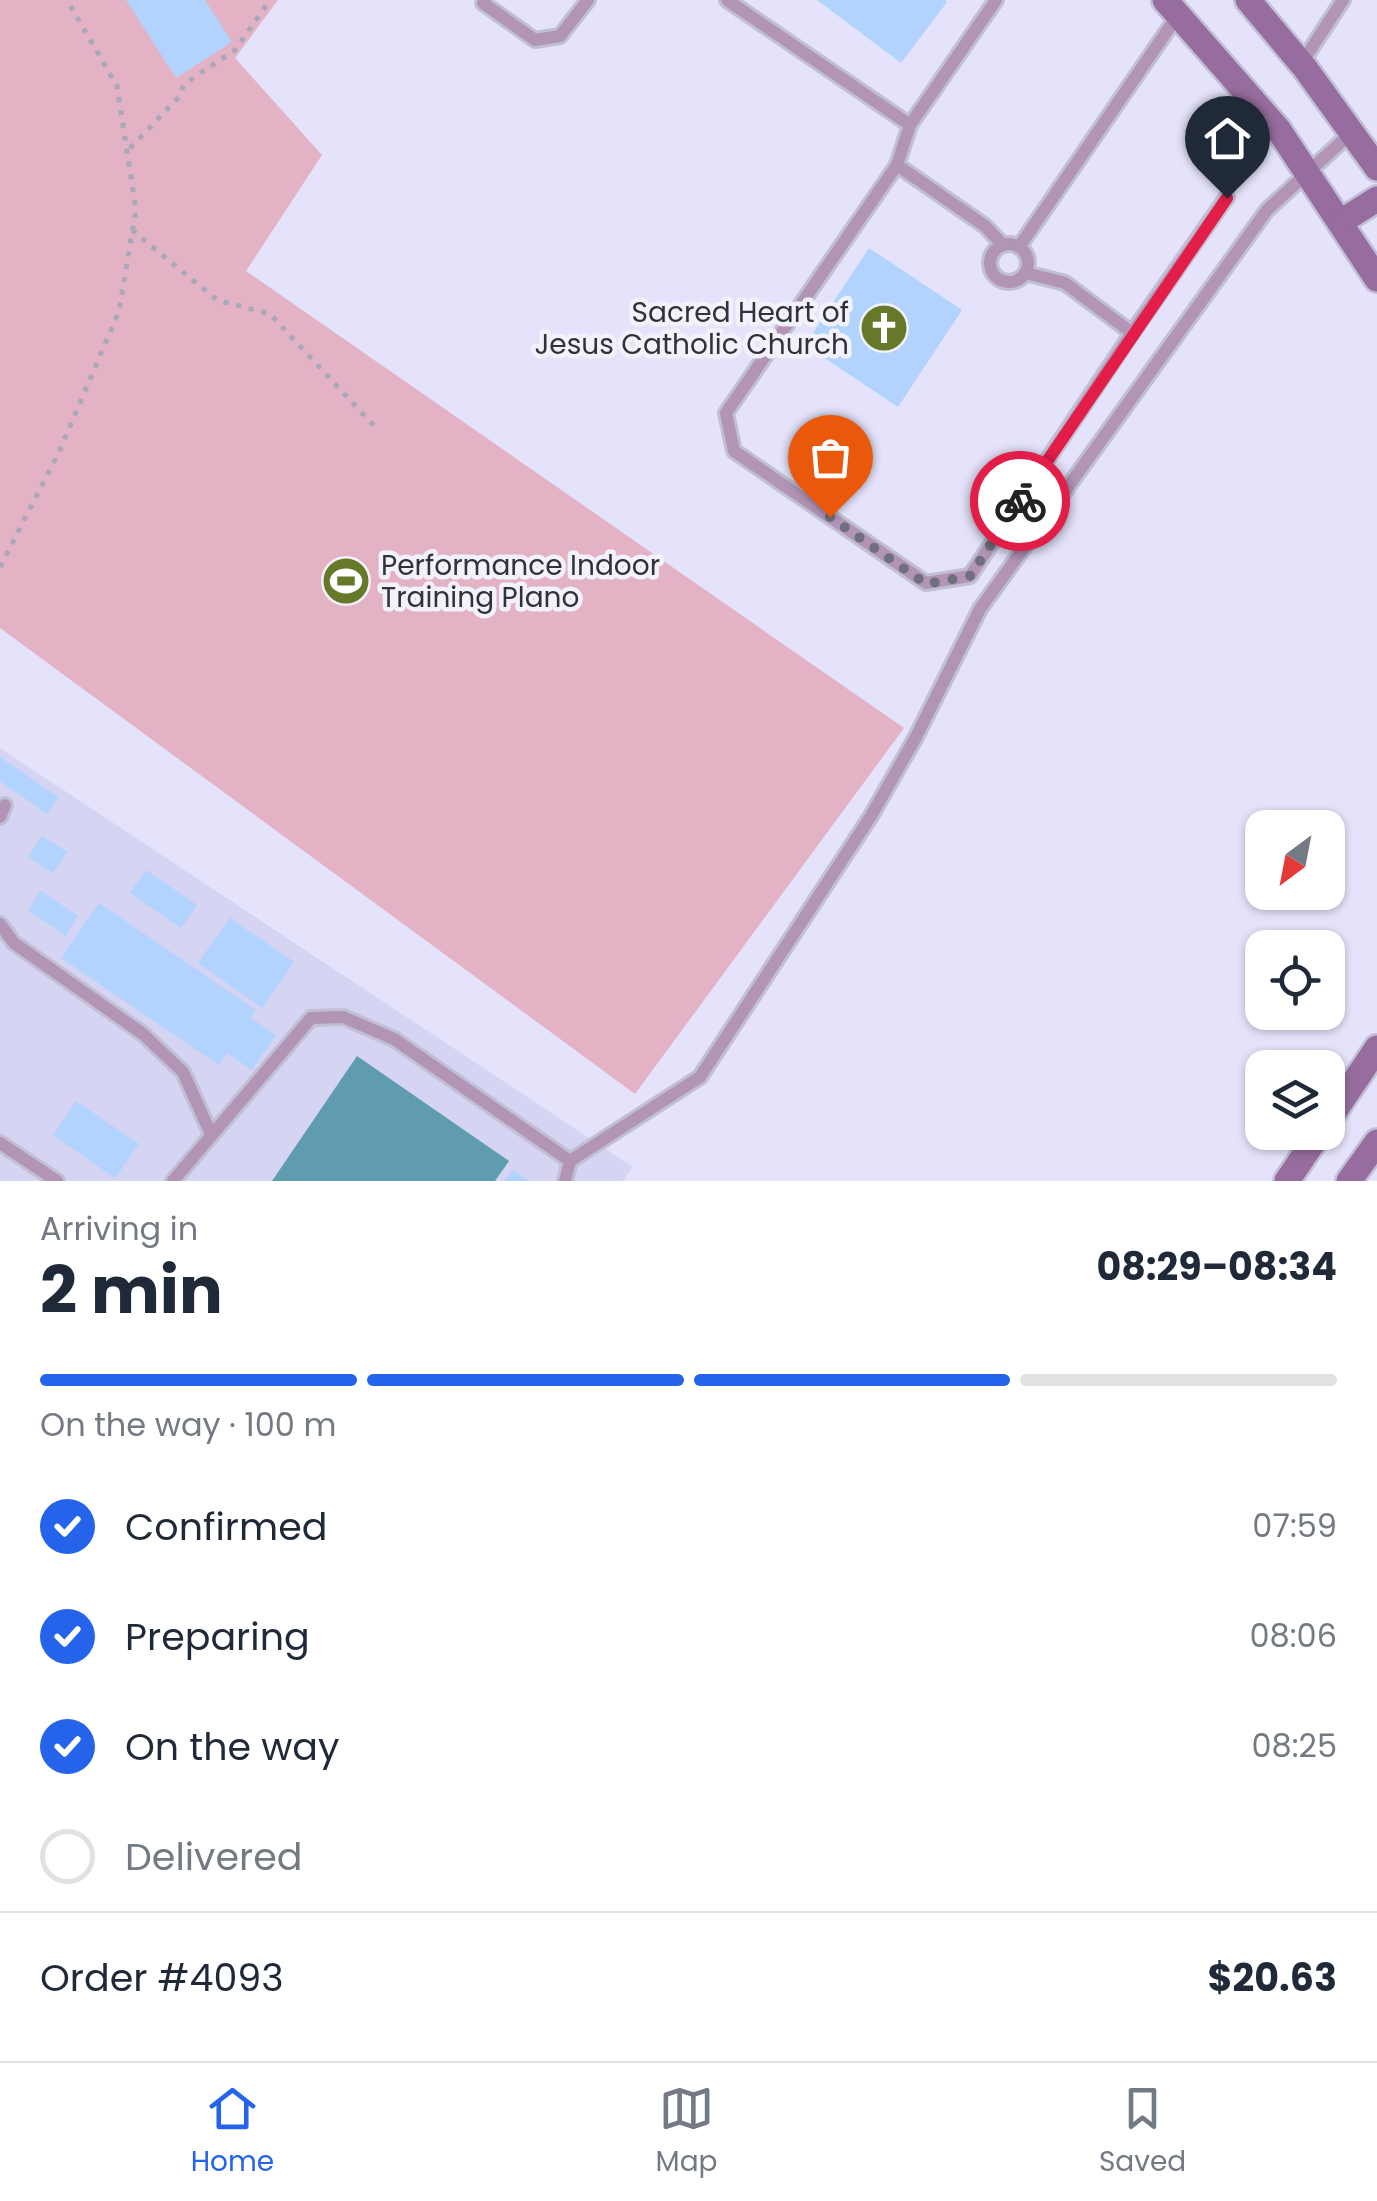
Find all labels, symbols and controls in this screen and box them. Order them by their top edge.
pin [1185,96,1270,199]
icon: home [1200,111,1255,166]
place label: Sacred Heart of Jesus Catholic Church [535,293,849,364]
church icon: Sacred Heart of Jesus Catholic Church [858,302,910,354]
pin [788,415,873,518]
icon: bag [803,430,858,485]
courier [970,451,1070,551]
icon: bike [993,474,1048,529]
place label: Performance Indoor Training Plano [381,546,660,617]
sports icon: Performance Indoor Training Plano [320,555,372,607]
north arrow [1245,810,1345,910]
map controls [1245,810,1345,1150]
button: locate [1245,930,1345,1030]
button: layers [1245,1050,1345,1150]
text: Arriving in [40,1206,198,1251]
text: 08:29–08:34 [1096,1240,1337,1293]
text: 2 min [40,1245,223,1336]
text: On the way · 100 m [40,1402,336,1447]
icon: check [40,1499,95,1554]
text: Confirmed [125,1500,327,1553]
text: 07:59 [1252,1503,1337,1548]
icon: check [40,1609,95,1664]
text: Preparing [125,1610,310,1663]
text: 08:06 [1249,1613,1337,1658]
icon: check [40,1719,95,1774]
text: On the way [125,1720,339,1773]
text: 08:25 [1251,1723,1337,1768]
text: Delivered [125,1830,302,1883]
text: Order #4093 [40,1951,284,2004]
text: $20.63 [1208,1951,1337,2004]
tab: Home [191,2081,274,2183]
tab: Map [656,2081,718,2183]
tab: Saved [1099,2081,1186,2183]

